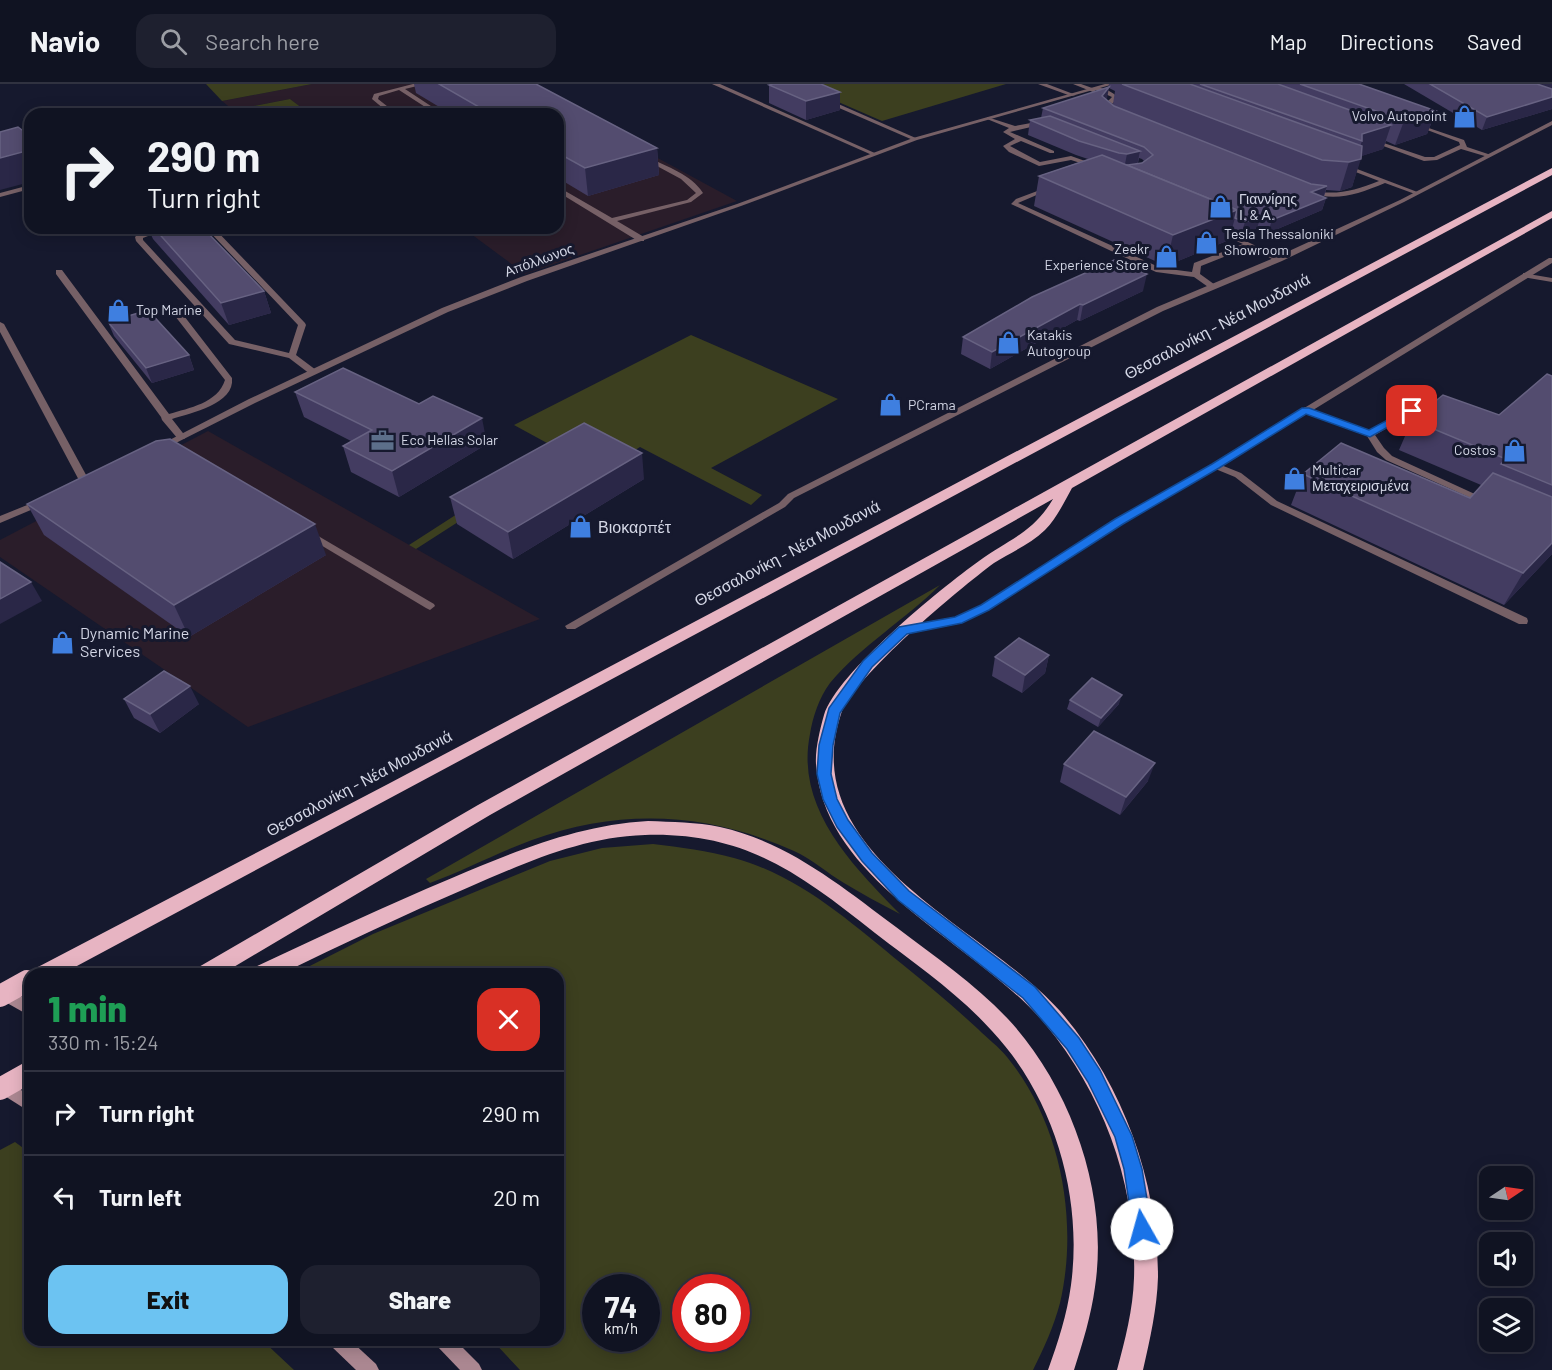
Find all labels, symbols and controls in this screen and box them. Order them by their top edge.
search box [136,14,556,68]
text: Navio [30,24,100,58]
icon: search [157,25,190,58]
text: Search here [205,28,320,54]
text: Map [1270,29,1307,54]
text: Directions [1340,29,1434,54]
text: Saved [1467,29,1522,54]
shop icon: Volvo Autopoint [1452,103,1478,129]
place label: Volvo Autopoint [1352,107,1447,124]
text: 290 m [147,130,260,180]
icon: right [48,132,126,210]
text: Turn right [147,181,261,213]
place label: Γιαννίρης Ι. & Α. [1239,190,1297,223]
shop icon: Γιαννίρης Ι. & Α. [1208,194,1234,220]
place label: Tesla Thessaloniki Showroom [1224,225,1334,258]
shop icon: Tesla Thessaloniki Showroom [1193,229,1219,255]
street label: Απόλλωνος [502,239,576,280]
place label: Zeekr Experience Store [1045,240,1149,273]
shop icon: Zeekr Experience Store [1154,244,1180,270]
street label: Θεσσαλονίκη - Νέα Μουδανιά [1121,268,1313,383]
shop icon: Top Marine [105,297,131,323]
place label: Top Marine [136,301,202,318]
place label: Katakis Autogroup [1027,326,1091,359]
shop icon: Katakis Autogroup [996,330,1022,356]
pin [1386,385,1437,436]
shop icon: PCrama [877,392,903,418]
icon: arrive [1395,394,1428,427]
place label: PCrama [908,396,956,413]
office icon: Eco Hellas Solar [370,427,396,453]
place label: Eco Hellas Solar [401,431,498,448]
shop icon: Costos [1501,437,1527,463]
place label: Costos [1454,441,1496,458]
place label: Multicar Μεταχειρισμένα [1312,461,1409,494]
shop icon: Multicar Μεταχειρισμένα [1281,465,1307,491]
street label: Θεσσαλονίκη - Νέα Μουδανιά [691,495,883,610]
shop icon: Βιοκαρπέτ [567,514,593,540]
place label: Βιοκαρπέτ [598,517,672,536]
place label: Dynamic Marine Services [80,623,189,660]
shop icon: Dynamic Marine Services [49,629,75,655]
street label: Θεσσαλονίκη - Νέα Μουδανιά [263,725,455,840]
text: 1 min [48,986,127,1029]
button: close [477,988,540,1051]
text: 330 m · 15:24 [48,1030,158,1054]
icon: right [48,1097,81,1130]
text: Turn right [99,1100,194,1126]
text: 290 m [482,1100,540,1126]
north arrow [1479,1166,1533,1220]
map controls [1479,1166,1533,1352]
icon: left [48,1181,81,1214]
text: Turn left [99,1184,182,1210]
text: 20 m [493,1184,540,1210]
position arrow [1110,1197,1174,1261]
button: sound [1479,1232,1533,1286]
button: Exit [48,1265,288,1334]
button: Share [300,1265,540,1334]
speed limit sign: 80 [672,1274,750,1352]
text: 74 [604,1288,638,1324]
button: layers [1479,1298,1533,1352]
text: km/h [604,1319,638,1337]

